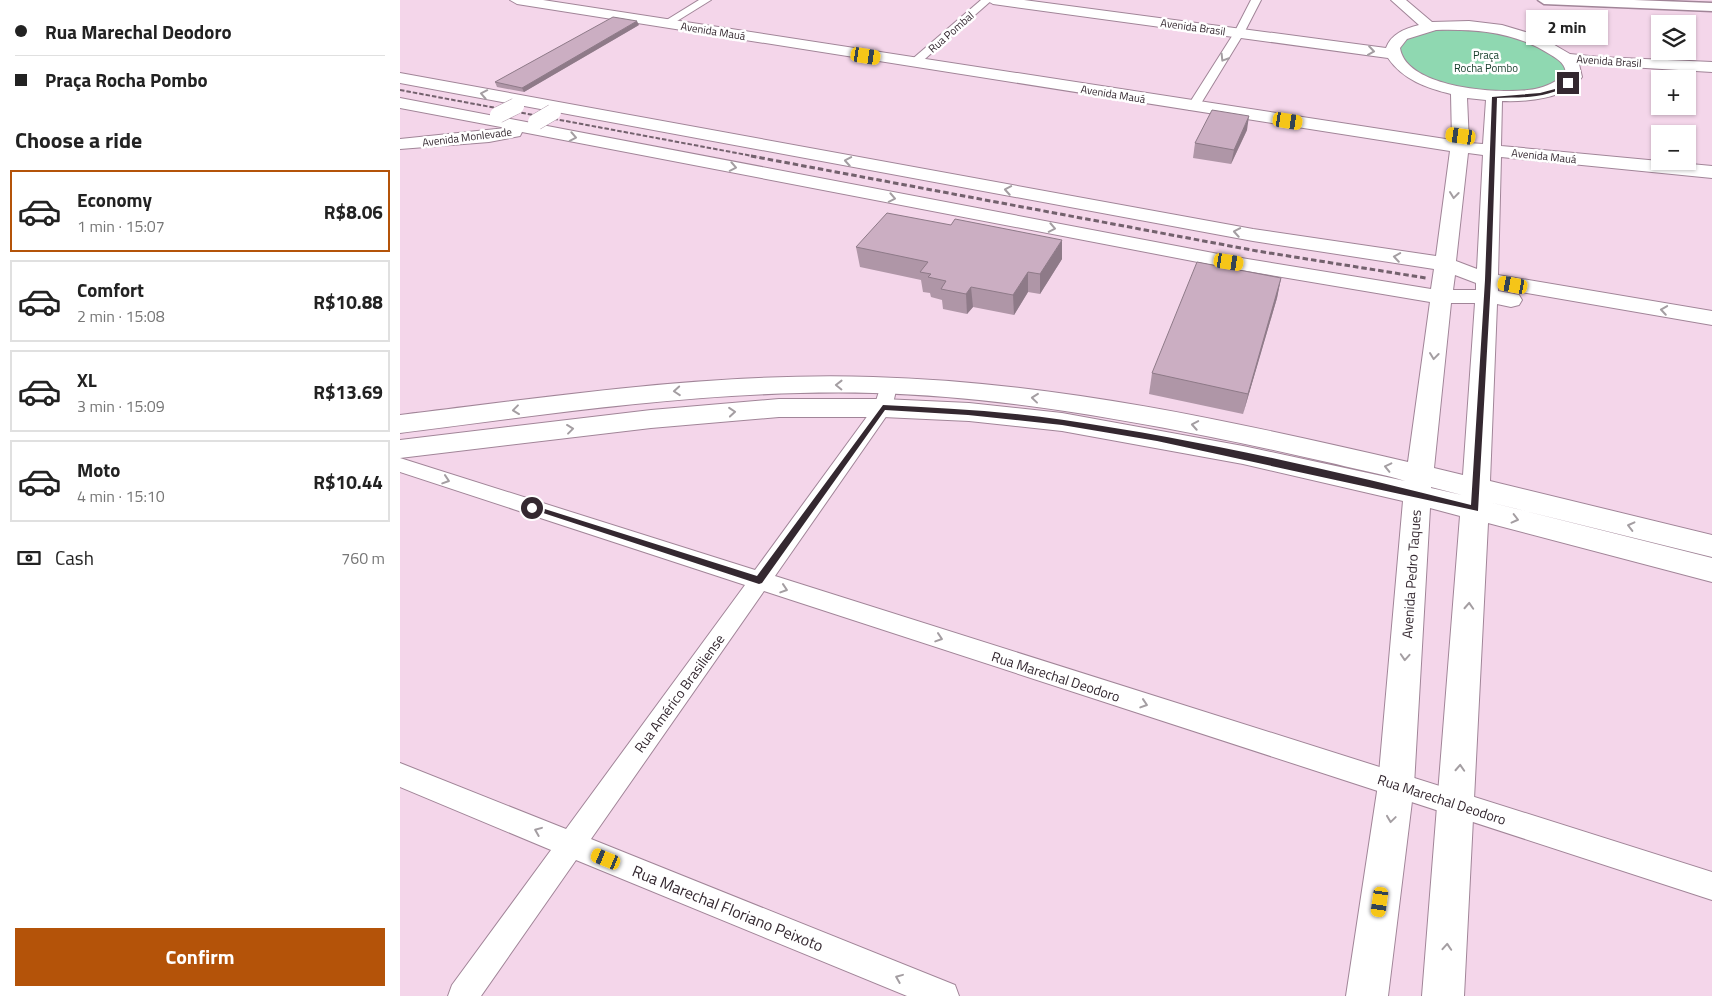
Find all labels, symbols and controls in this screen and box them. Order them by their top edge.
street label: Rua Pombal [925,8,977,56]
callout: 2 min [1527,11,1609,46]
street label: Avenida Brasil [1160,15,1226,39]
text: 2 min [1548,15,1586,39]
map controls [1651,15,1696,170]
button: layers [1651,15,1696,60]
text: Rua Marechal Deodoro [45,17,232,46]
street label: Avenida Mauá [680,18,747,44]
car [850,46,881,66]
one-way arrow [1367,46,1375,56]
park label: Praça Rocha Pombo [1454,47,1518,76]
street label: Avenida Brasil [1576,51,1642,71]
one-way arrow [1221,52,1230,61]
text: Praça Rocha Pombo [45,65,208,94]
button: + [1651,70,1696,115]
route end [1557,72,1579,94]
street label: Avenida Mauá [1080,81,1147,107]
one-way arrow [480,89,488,100]
car [1272,111,1303,131]
text: Choose a ride [15,123,142,157]
street label: Avenida Monlevade [421,124,513,150]
button: − [1651,125,1696,170]
car [1445,126,1476,146]
one-way arrow [568,131,577,142]
street label: Avenida Mauá [1511,145,1578,167]
one-way arrow [844,156,853,166]
one-way arrow [728,162,737,172]
text: Economy [77,185,152,214]
one-way arrow [1004,186,1012,196]
icon: car [17,189,62,234]
one-way arrow [1449,191,1460,199]
one-way arrow [888,192,897,202]
text: R$8.06 [324,197,383,226]
text: 1 min · 15:07 [77,214,165,238]
one-way arrow [1047,222,1056,233]
one-way arrow [1232,228,1241,238]
car [1213,252,1244,272]
one-way arrow [1393,252,1401,263]
text: Comfort [77,275,144,304]
car [1496,275,1529,295]
icon: car [17,279,62,324]
text: R$10.88 [313,287,383,316]
text: 2 min · 15:08 [77,304,165,328]
one-way arrow [1660,305,1668,315]
one-way arrow [1429,353,1440,361]
text: XL [77,365,97,394]
icon: car [17,369,62,414]
text: R$13.69 [313,377,383,406]
one-way arrow [835,380,843,390]
one-way arrow [673,386,681,397]
one-way arrow [1030,393,1038,404]
text: 3 min · 15:09 [77,394,165,418]
one-way arrow [511,404,519,415]
one-way arrow [728,407,736,418]
one-way arrow [1191,420,1199,430]
one-way arrow [566,424,574,435]
text: Moto [77,455,120,484]
icon: car [17,459,62,504]
one-way arrow [1383,462,1392,473]
text: R$10.44 [313,467,383,496]
one-way arrow [442,474,450,484]
text: 4 min · 15:10 [77,484,165,508]
route start [521,497,543,519]
street label: Avenida Pedro Taques [1396,509,1426,639]
one-way arrow [1511,514,1519,524]
one-way arrow [1627,522,1635,532]
text: Cash [55,543,94,572]
icon: cash [15,544,43,572]
text: 760 m [341,546,385,570]
one-way arrow [780,583,788,593]
one-way arrow [1464,601,1475,609]
street label: Rua Américo Brasiliense [629,629,729,757]
one-way arrow [934,633,943,643]
street label: Rua Marechal Deodoro [989,645,1123,707]
one-way arrow [1400,654,1411,662]
one-way arrow [1139,698,1148,708]
one-way arrow [1454,764,1465,772]
street label: Rua Marechal Deodoro [1375,768,1509,830]
one-way arrow [1386,815,1397,823]
one-way arrow [534,827,543,837]
car [589,846,622,872]
street label: Rua Marechal Floriano Peixoto [629,859,827,957]
car [1370,886,1389,918]
button: Confirm [15,928,385,986]
one-way arrow [1441,943,1452,951]
one-way arrow [895,973,904,984]

